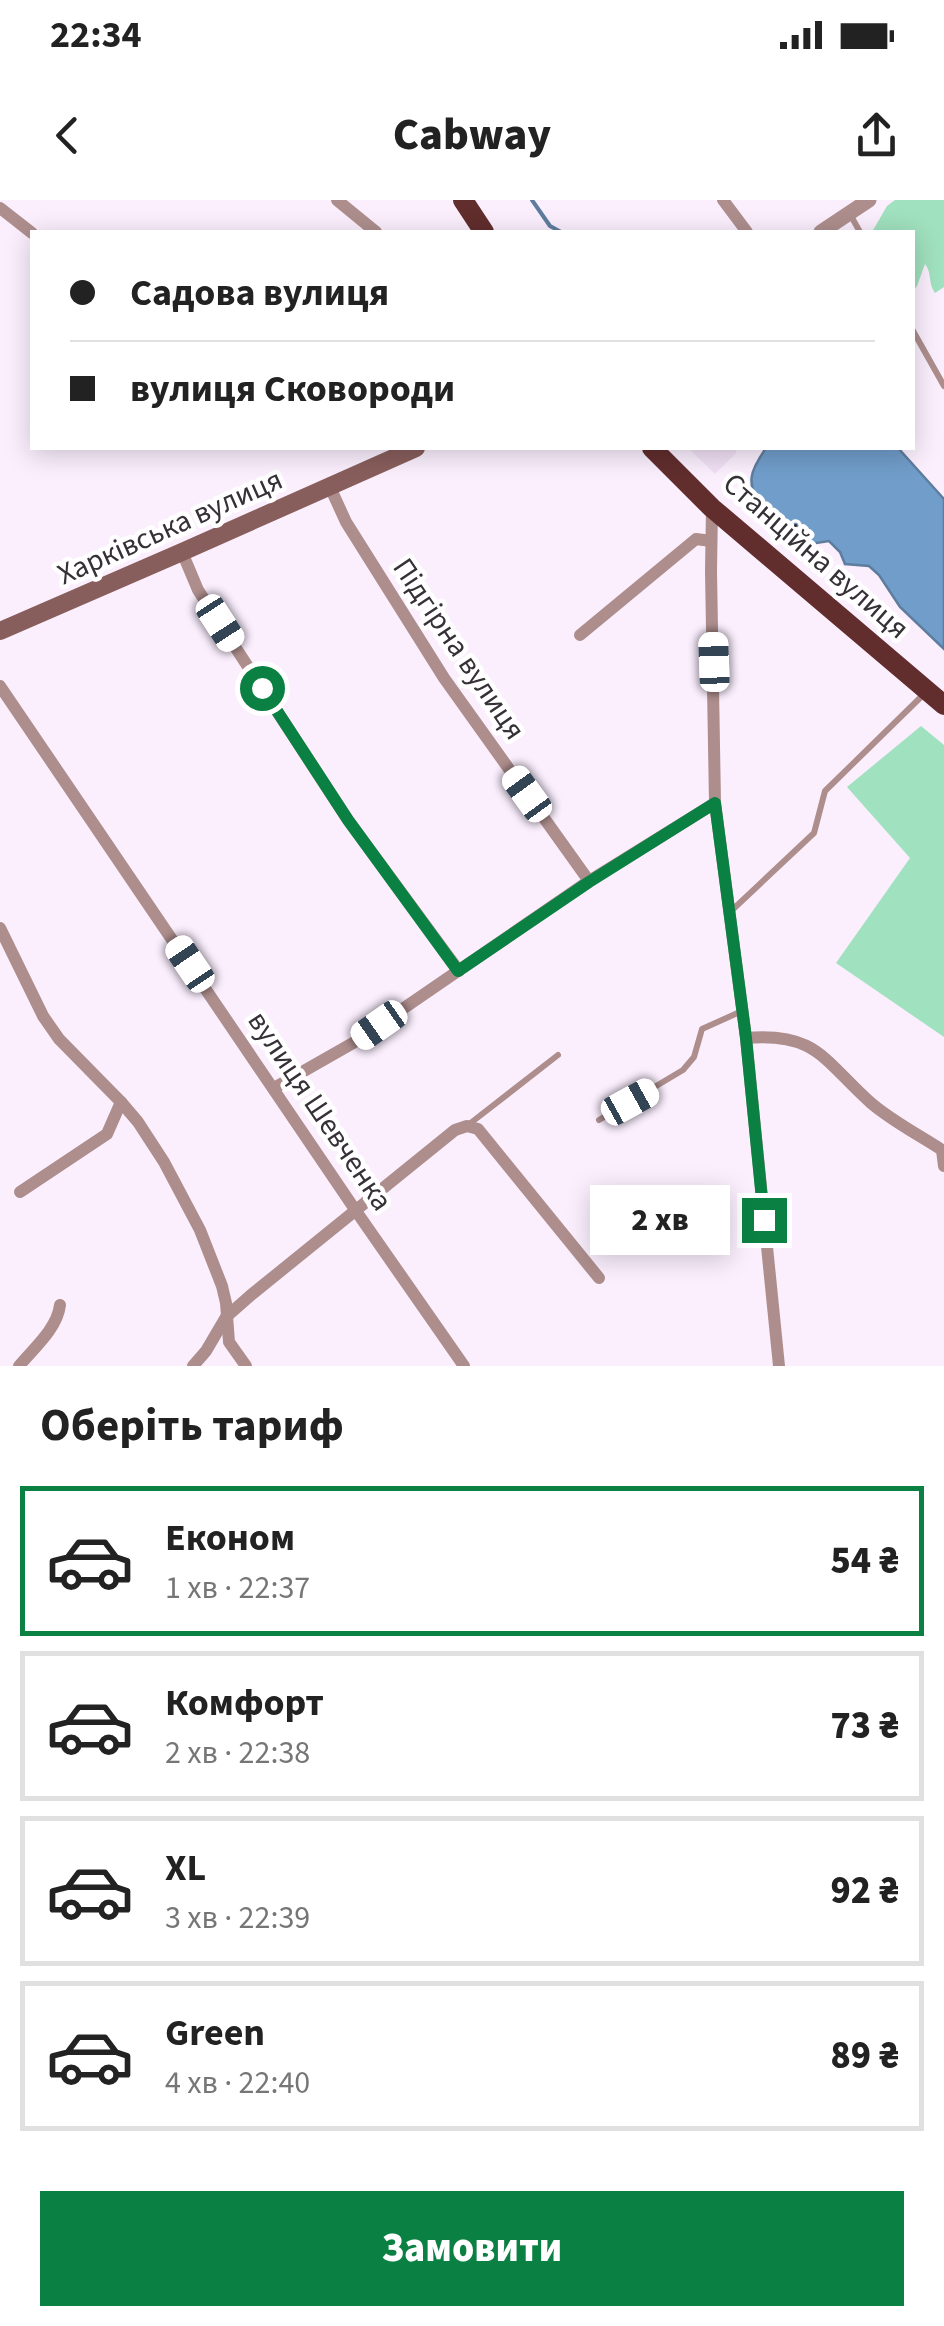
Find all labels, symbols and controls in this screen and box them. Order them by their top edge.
text: 22:34 [50,8,142,62]
text: Cabway [393,103,551,167]
icon: back [40,108,95,163]
icon: share [849,108,904,163]
text: Садова вулиця [130,266,389,320]
text: вулиця Сковороди [130,362,455,416]
street label: Харківська вулиця [51,458,289,596]
street label: Станційна вулиця [713,463,919,649]
street label: Підгірна вулиця [382,549,536,749]
car [191,590,249,656]
car [698,631,730,693]
route start [240,666,285,711]
car [497,761,557,827]
car [161,931,219,997]
car [346,996,412,1054]
street label: вулиця Шевченка [237,1002,403,1220]
car [596,1074,664,1130]
callout: 2 хв [589,1185,729,1255]
text: 2 хв [631,1197,689,1243]
route end [742,1198,787,1243]
text: Оберіть тариф [40,1394,344,1458]
text: Економ [165,1511,295,1565]
icon: car [45,1516,135,1606]
text: 54 ₴ [831,1534,899,1588]
text: 1 хв · 22:37 [165,1565,310,1611]
text: Комфорт [165,1676,324,1730]
icon: car [45,1681,135,1771]
text: 73 ₴ [831,1699,899,1753]
text: 2 хв · 22:38 [165,1730,310,1776]
text: XL [165,1841,206,1895]
icon: car [45,1846,135,1936]
text: 92 ₴ [831,1864,899,1918]
text: 3 хв · 22:39 [165,1895,310,1941]
text: Green [165,2006,265,2060]
icon: car [45,2011,135,2101]
text: 89 ₴ [831,2029,899,2083]
text: 4 хв · 22:40 [165,2060,310,2106]
button: Замовити [40,2191,904,2306]

